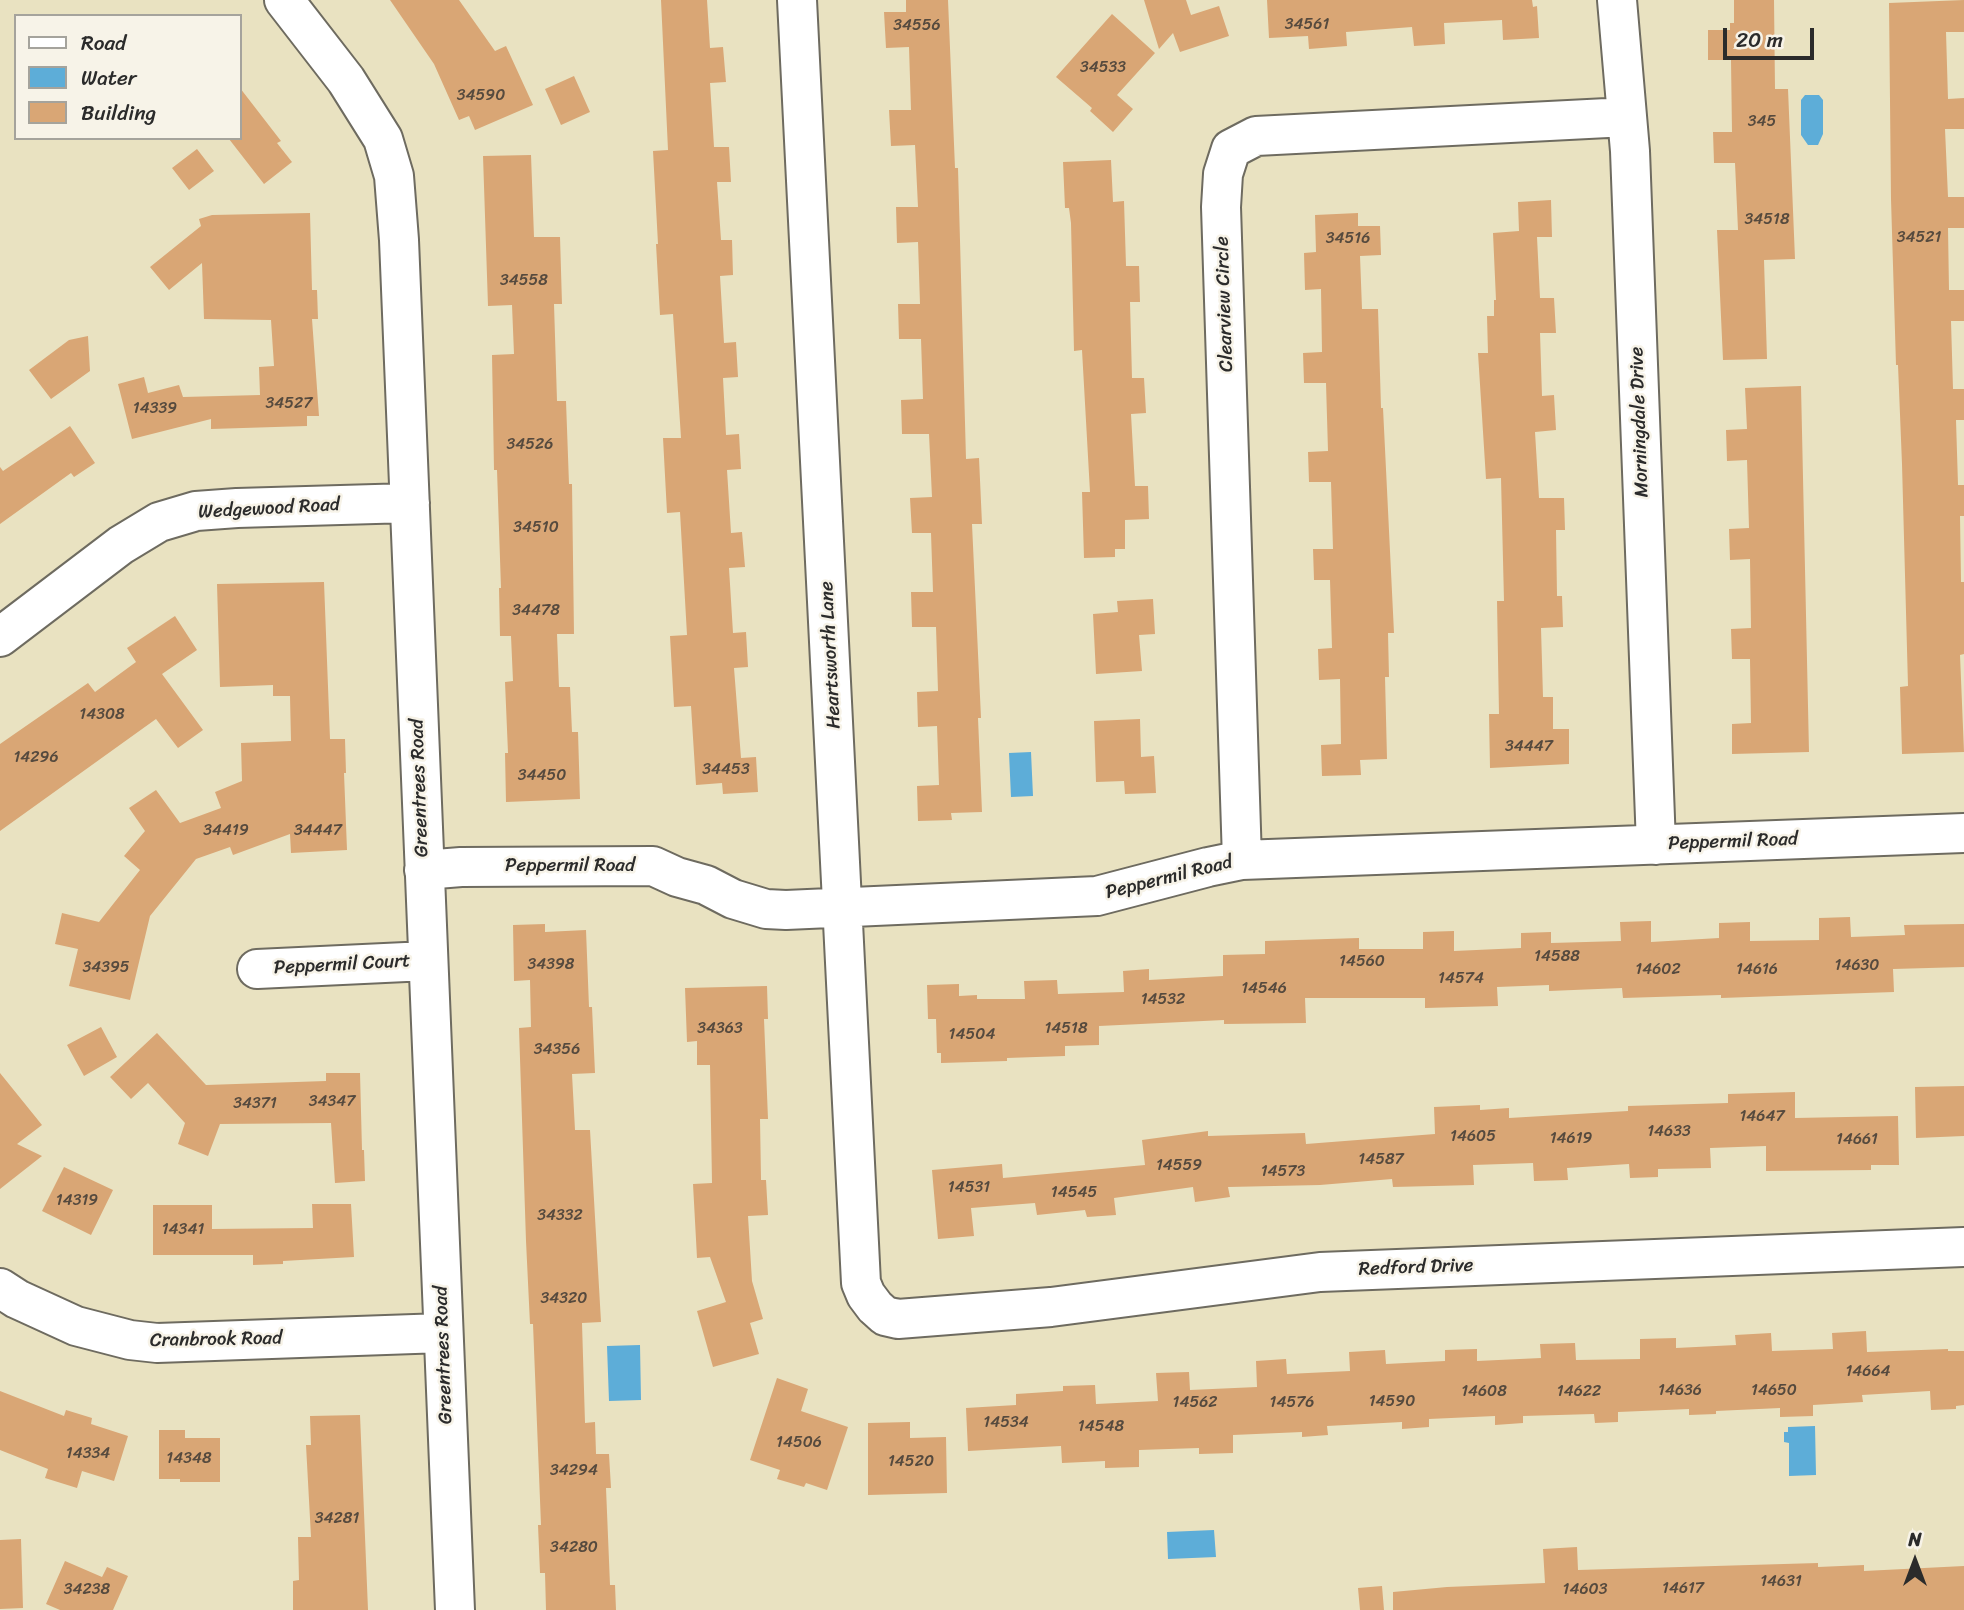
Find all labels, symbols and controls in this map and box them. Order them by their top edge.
legend [14,14,242,140]
scale bar [1726,14,1817,58]
house number: 34561 [1285,15,1329,35]
house number: 34556 [893,16,941,36]
text: 20 m [1736,21,1783,59]
text: Road [81,24,126,62]
house number: 34533 [1080,58,1126,78]
text: Water [81,59,136,97]
house number: 34590 [457,86,505,106]
text: Building [81,94,156,132]
house number: 345 [1748,112,1776,132]
house number: 34518 [1744,210,1790,230]
house number: 34521 [1897,228,1941,248]
house number: 34516 [1326,229,1370,249]
street label: Clearview Circle [1211,236,1239,372]
house number: 34558 [500,271,548,291]
street label: Morningdale Drive [1626,346,1654,498]
house number: 34527 [266,394,312,414]
house number: 14339 [133,399,177,419]
house number: 34526 [507,435,553,455]
street label: Wedgewood Road [198,494,340,524]
house number: 34510 [513,518,559,538]
street label: Heartsworth Lane [816,581,846,729]
house number: 34478 [512,601,560,621]
house number: 14308 [79,705,125,725]
street label: Greentrees Road [406,719,434,857]
house number: 34447 [1505,737,1553,757]
house number: 14296 [13,748,59,768]
house number: 34453 [702,760,750,780]
house number: 34450 [518,766,566,786]
house number: 34419 [203,821,249,841]
house number: 34447 [294,821,342,841]
street label: Peppermil Road [1668,828,1798,856]
street label: Peppermil Road [1103,851,1235,905]
street label: Peppermil Road [505,855,635,877]
house number: 14588 [1534,947,1580,967]
street label: Peppermil Court [273,950,411,980]
house number: 14560 [1339,952,1385,972]
house number: 34398 [527,955,575,975]
house number: 14630 [1835,956,1879,976]
house number: 34395 [82,958,130,978]
house number: 14602 [1635,960,1681,980]
house number: 14616 [1736,960,1778,980]
house number: 14574 [1438,969,1484,989]
house number: 14546 [1241,979,1287,999]
house number: 14532 [1141,990,1185,1010]
house number: 34363 [697,1019,743,1039]
house number: 14518 [1044,1019,1088,1039]
house number: 14504 [949,1025,995,1045]
house number: 34356 [534,1040,580,1060]
house number: 34347 [309,1092,355,1112]
house number: 34371 [233,1094,277,1114]
house number: 14647 [1739,1107,1785,1127]
house number: 14633 [1647,1122,1691,1142]
house number: 14605 [1450,1127,1496,1147]
house number: 14619 [1550,1129,1592,1149]
house number: 14661 [1836,1130,1878,1150]
house number: 14587 [1358,1150,1404,1170]
house number: 14559 [1156,1156,1202,1176]
house number: 14573 [1261,1162,1305,1182]
house number: 14531 [948,1178,990,1198]
house number: 14545 [1051,1183,1097,1203]
house number: 14319 [56,1191,98,1211]
house number: 34332 [537,1206,583,1226]
house number: 14341 [162,1220,204,1240]
street label: Redford Drive [1358,1255,1474,1281]
street label: Greentrees Road [430,1286,458,1424]
house number: 34320 [541,1289,587,1309]
street label: Cranbrook Road [150,1327,282,1353]
house number: 14664 [1845,1362,1891,1382]
house number: 14636 [1658,1381,1702,1401]
house number: 14650 [1751,1381,1797,1401]
house number: 14608 [1461,1382,1507,1402]
house number: 14622 [1557,1382,1601,1402]
house number: 14590 [1369,1392,1415,1412]
house number: 14562 [1173,1393,1217,1413]
house number: 14576 [1270,1393,1314,1413]
house number: 14534 [983,1413,1029,1433]
house number: 14548 [1078,1417,1124,1437]
house number: 14506 [776,1433,822,1453]
house number: 14334 [66,1444,110,1464]
house number: 14348 [166,1449,212,1469]
house number: 14520 [888,1452,934,1472]
house number: 34294 [550,1461,598,1481]
house number: 34281 [315,1509,359,1529]
text: N [1908,1523,1922,1556]
north arrow [1880,1526,1950,1596]
house number: 34280 [550,1538,598,1558]
house number: 14631 [1760,1572,1802,1592]
house number: 14617 [1662,1579,1704,1599]
house number: 34238 [64,1580,110,1600]
house number: 14603 [1563,1580,1607,1600]

